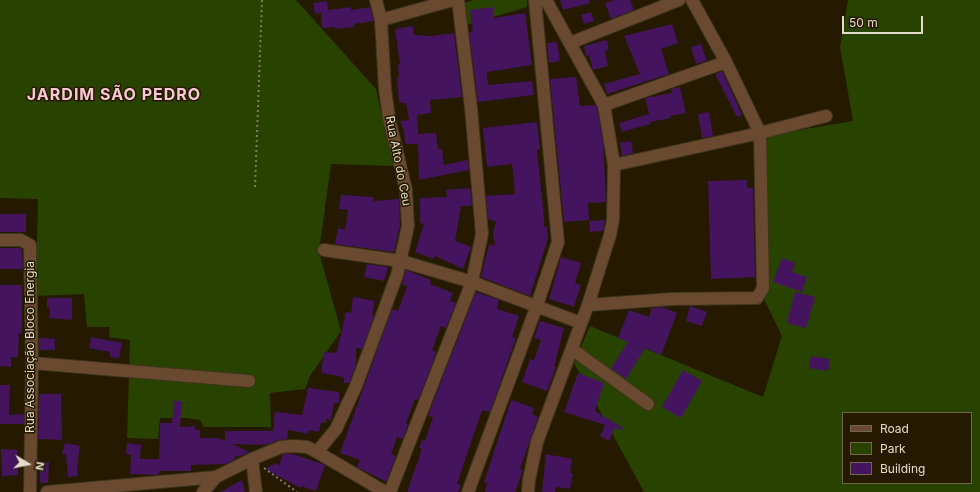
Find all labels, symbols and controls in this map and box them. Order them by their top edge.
scale bar [844,8,925,34]
text: 50 m [849,15,878,30]
district label: JARDIM SÃO PEDRO [27,85,201,105]
street label: Rua Alto do Ceu [382,115,414,207]
street label: Rua Associação Bloco Energia [23,261,37,433]
legend [842,412,972,484]
text: Road [880,421,909,436]
text: Park [880,441,906,456]
north arrow [8,444,48,484]
text: N [32,461,47,471]
text: Building [880,461,925,476]

